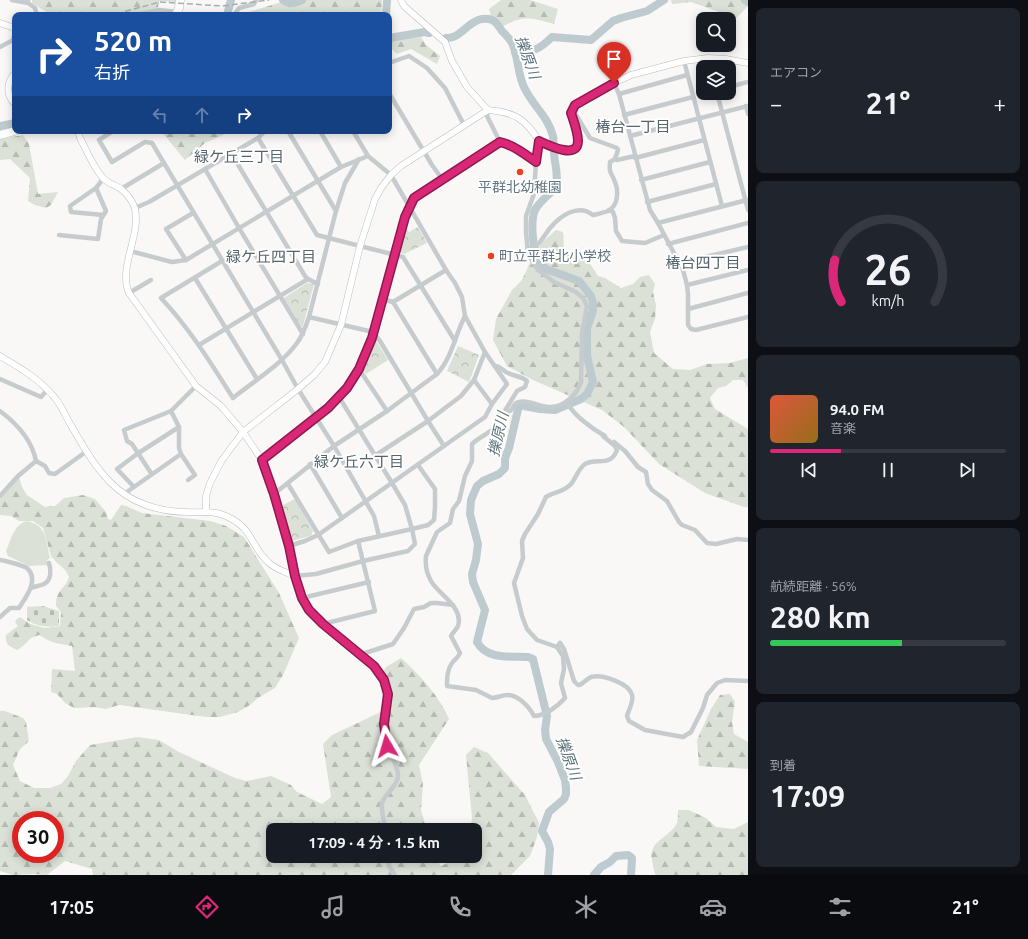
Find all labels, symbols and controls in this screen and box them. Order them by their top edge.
map controls [696,12,736,100]
button: search [696,12,736,52]
text: 520 m [94,25,172,56]
icon: right [28,28,80,80]
water label: 擽原川 [512,33,544,83]
pin [597,42,631,83]
icon: arrive [603,48,625,70]
button: layers [696,60,736,100]
text: 右折 [94,62,130,82]
text: エアコン [770,65,822,79]
text: 21° [866,86,910,120]
text: − [770,91,782,116]
text: + [994,91,1006,116]
icon: left [149,104,171,126]
icon: ahead [191,104,213,126]
icon: right [233,104,255,126]
district label: 椿台一丁目 [595,118,671,135]
district label: 緑ケ丘三丁目 [194,148,284,165]
marker: 平群北幼稚園 [515,167,525,177]
place label: 平群北幼稚園 [478,179,562,195]
text: 26 [865,246,911,293]
district label: 緑ケ丘四丁目 [226,248,316,265]
place label: 町立平群北小学校 [499,248,611,264]
marker: 町立平群北小学校 [486,251,496,261]
district label: 椿台四丁目 [665,254,741,271]
text: km/h [872,293,904,309]
text: 94.0 FM [830,401,884,418]
water label: 擽原川 [485,408,512,458]
text: 音楽 [830,421,856,435]
district label: 緑ケ丘六丁目 [314,453,404,470]
icon: previous [798,459,820,481]
icon: pause [877,459,899,481]
icon: next [956,459,978,481]
text: 航続距離 · 56% [770,579,857,593]
text: 280 km [770,600,871,634]
position arrow [366,725,408,767]
water label: 擽原川 [553,734,585,784]
text: 到着 [770,758,796,772]
text: 17:09 [770,779,845,813]
speed limit sign: 30 [12,811,64,863]
text: 17:09 · 4 分 · 1.5 km [308,834,440,851]
icon: directions [193,893,221,921]
icon: music [319,893,347,921]
icon: phone [446,893,474,921]
icon: climate [572,893,600,921]
icon: car [699,893,727,921]
icon: filters [826,893,854,921]
text: 17:05 [49,897,94,917]
text: 21° [952,897,979,917]

